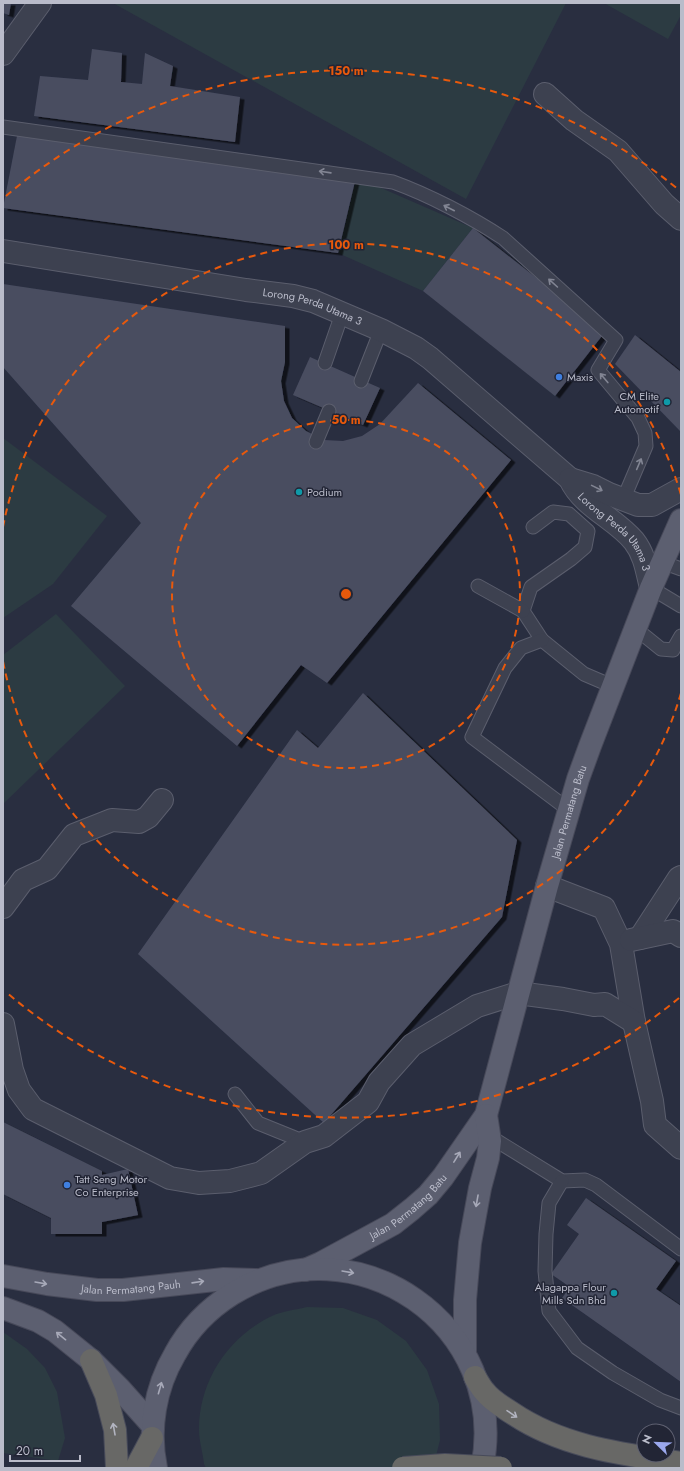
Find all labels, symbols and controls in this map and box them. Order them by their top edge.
text: 150 m [328,62,364,80]
one-way arrow [319,168,332,176]
one-way arrow [443,204,455,211]
text: 100 m [328,236,364,254]
one-way arrow [548,279,559,288]
street label: Lorong Perda Utama 3 [262,284,365,329]
place label: Maxis [567,369,594,385]
marker: Maxis [554,372,564,382]
one-way arrow [600,372,609,383]
place label: CM Elite Automotif [614,388,660,417]
marker: CM Elite Automotif [662,397,672,407]
text: 50 m [331,411,361,429]
one-way arrow [635,459,643,471]
place label: Podium [307,484,342,500]
one-way arrow [591,485,603,492]
marker: Podium [294,487,304,497]
street label: Lorong Perda Utama 3 [574,489,655,573]
centre of rings [339,587,353,601]
street label: Jalan Permatang Batu [547,763,590,863]
one-way arrow [454,1151,462,1163]
street label: Jalan Permatang Batu [365,1170,451,1244]
place label: Tatt Seng Motor Co Enterprise [75,1171,147,1200]
marker: Tatt Seng Motor Co Enterprise [62,1180,72,1190]
one-way arrow [473,1194,481,1207]
one-way arrow [341,1268,354,1276]
street label: Jalan Permatang Pauh [78,1276,181,1298]
one-way arrow [192,1278,205,1286]
place label: Alagappa Flour Mills Sdn Bhd [535,1279,606,1308]
one-way arrow [34,1280,47,1288]
marker: Alagappa Flour Mills Sdn Bhd [609,1288,619,1298]
one-way arrow [56,1331,67,1340]
one-way arrow [157,1382,164,1395]
one-way arrow [506,1410,518,1418]
one-way arrow [110,1423,118,1436]
north arrow [636,1423,676,1463]
text: N [638,1432,656,1446]
scale bar [10,1437,80,1463]
text: 20 m [16,1442,43,1460]

